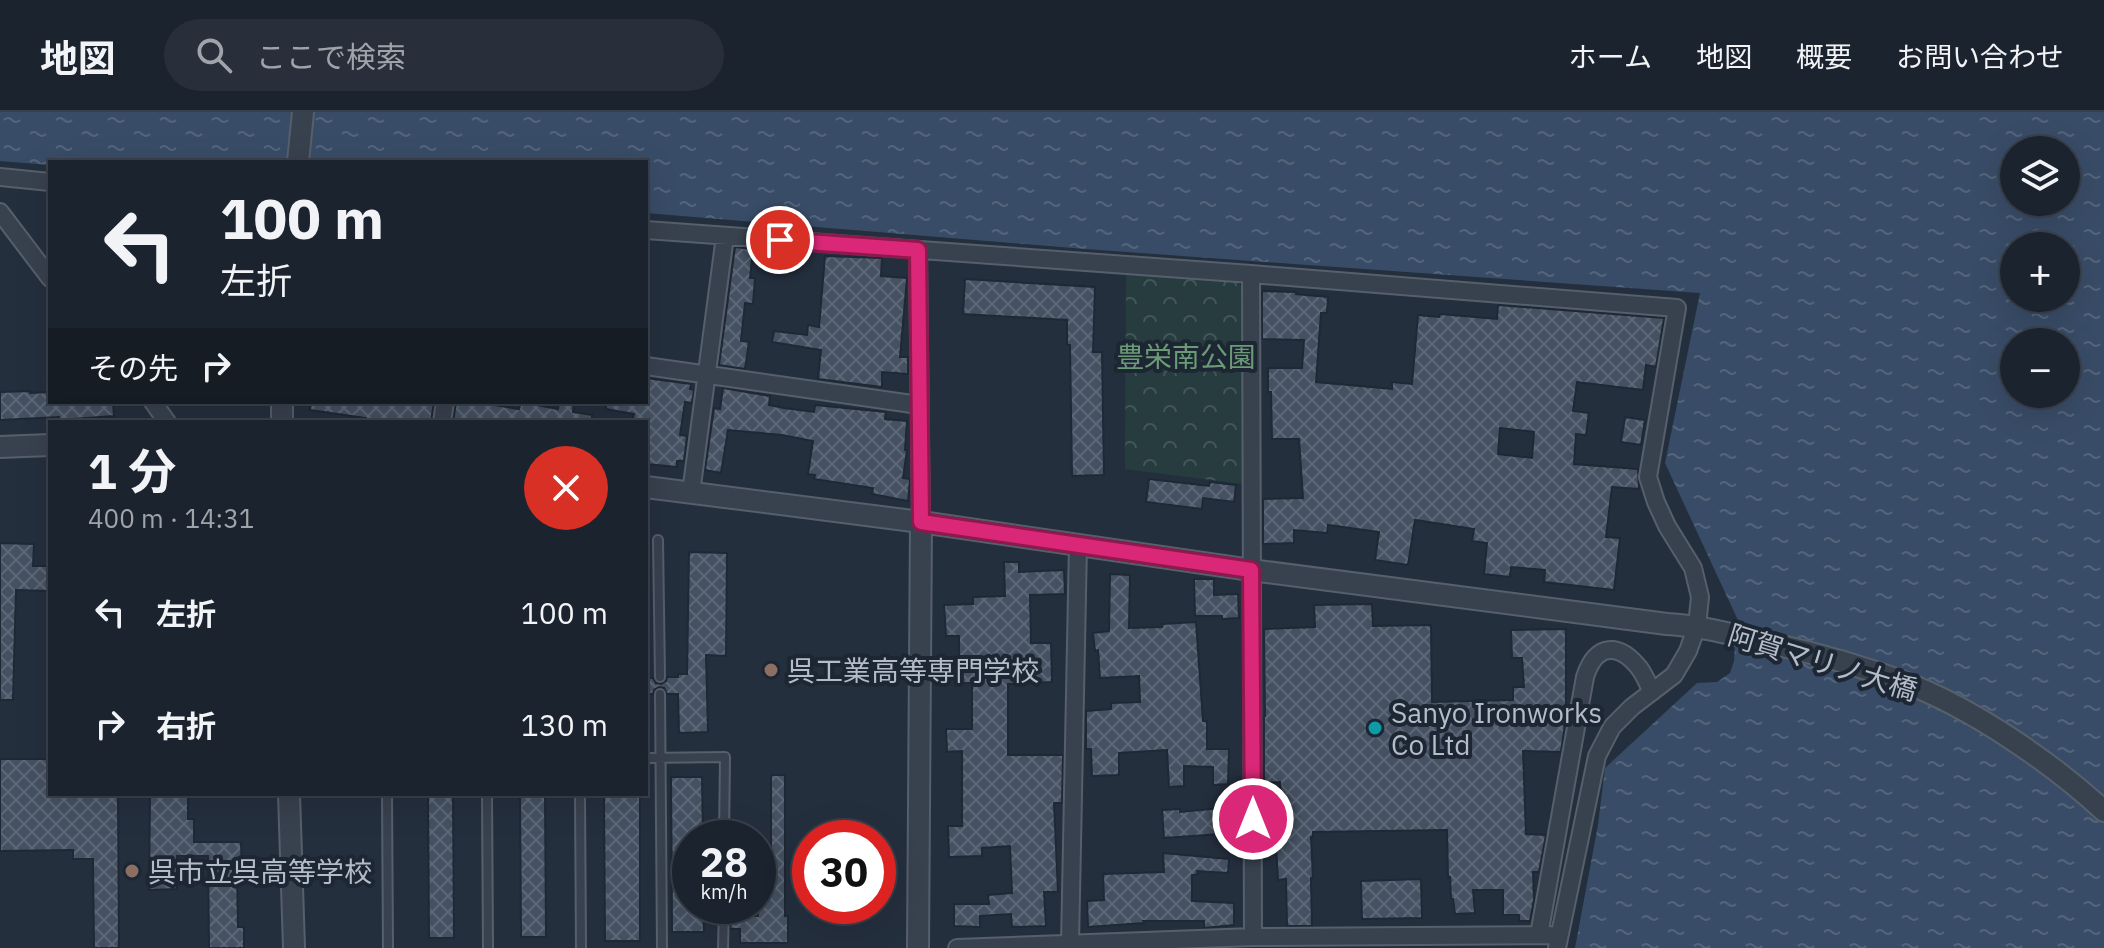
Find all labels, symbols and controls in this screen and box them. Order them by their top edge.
search box [164,19,724,91]
text: 地図 [40,33,116,82]
icon: search [192,33,236,77]
text: ここで検索 [256,37,406,76]
text: ホーム [1569,38,1652,75]
text: 地図 [1696,38,1752,75]
text: 概要 [1796,38,1852,75]
text: お問い合わせ [1896,38,2064,75]
map controls [2000,136,2080,408]
button: layers [2000,136,2080,216]
text: 100 m [220,182,384,254]
icon: left [88,192,192,296]
pin [746,206,814,274]
icon: arrive [758,218,802,262]
button: + [2000,232,2080,312]
text: 左折 [220,257,292,304]
button: − [2000,328,2080,408]
park label: 豊栄南公園 [1116,338,1256,375]
icon: right [194,344,238,388]
text: その先 [88,348,178,387]
text: 1 分 [88,440,176,502]
button: close [524,446,608,530]
text: 400 m · 14:31 [88,501,254,535]
icon: left [88,590,132,634]
text: 100 m [521,593,608,632]
text: 左折 [156,594,216,633]
street label: 阿賀マリノ大橋 [1724,616,1922,708]
place label: 呉工業高等専門学校 [787,652,1039,689]
marker: 呉工業高等専門学校 [762,661,780,679]
place label: Sanyo Ironworks Co Ltd [1391,694,1602,763]
icon: right [88,702,132,746]
text: 130 m [521,705,608,744]
text: 右折 [156,706,216,745]
marker: Sanyo Ironworks Co Ltd [1366,719,1384,737]
position arrow [1211,777,1295,861]
speed limit sign: 30 [792,820,896,924]
text: 28 [700,836,748,888]
place label: 呉市立呉高等学校 [148,853,372,890]
marker: 呉市立呉高等学校 [123,862,141,880]
text: km/h [700,878,748,905]

